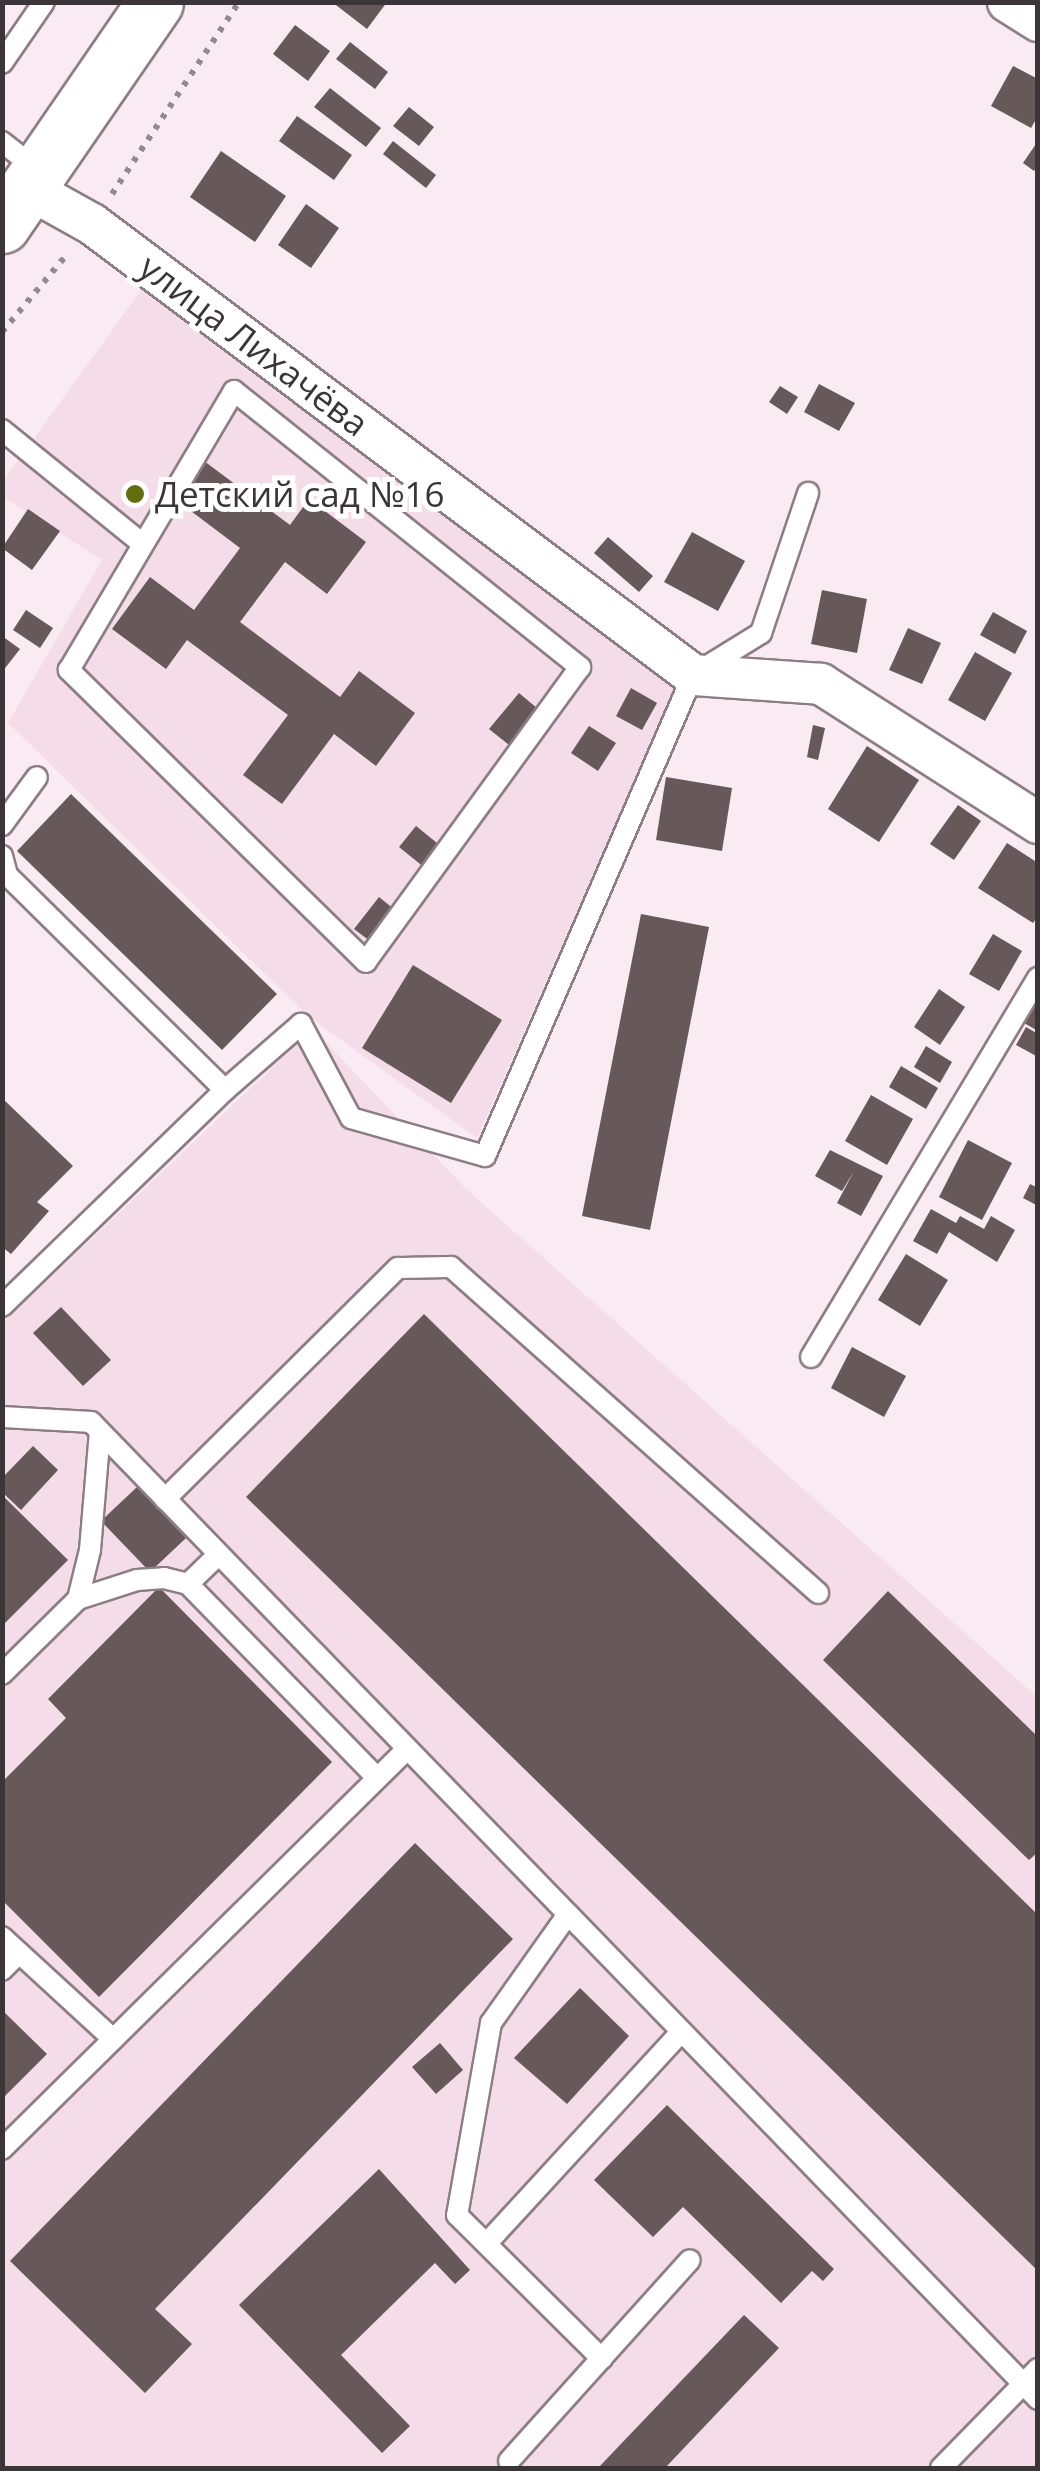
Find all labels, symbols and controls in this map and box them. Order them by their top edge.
street label: улица Лихачёва [131,245,377,445]
place label: Детский сад №16 [155,473,445,515]
marker: Детский сад №16 [124,483,146,505]

